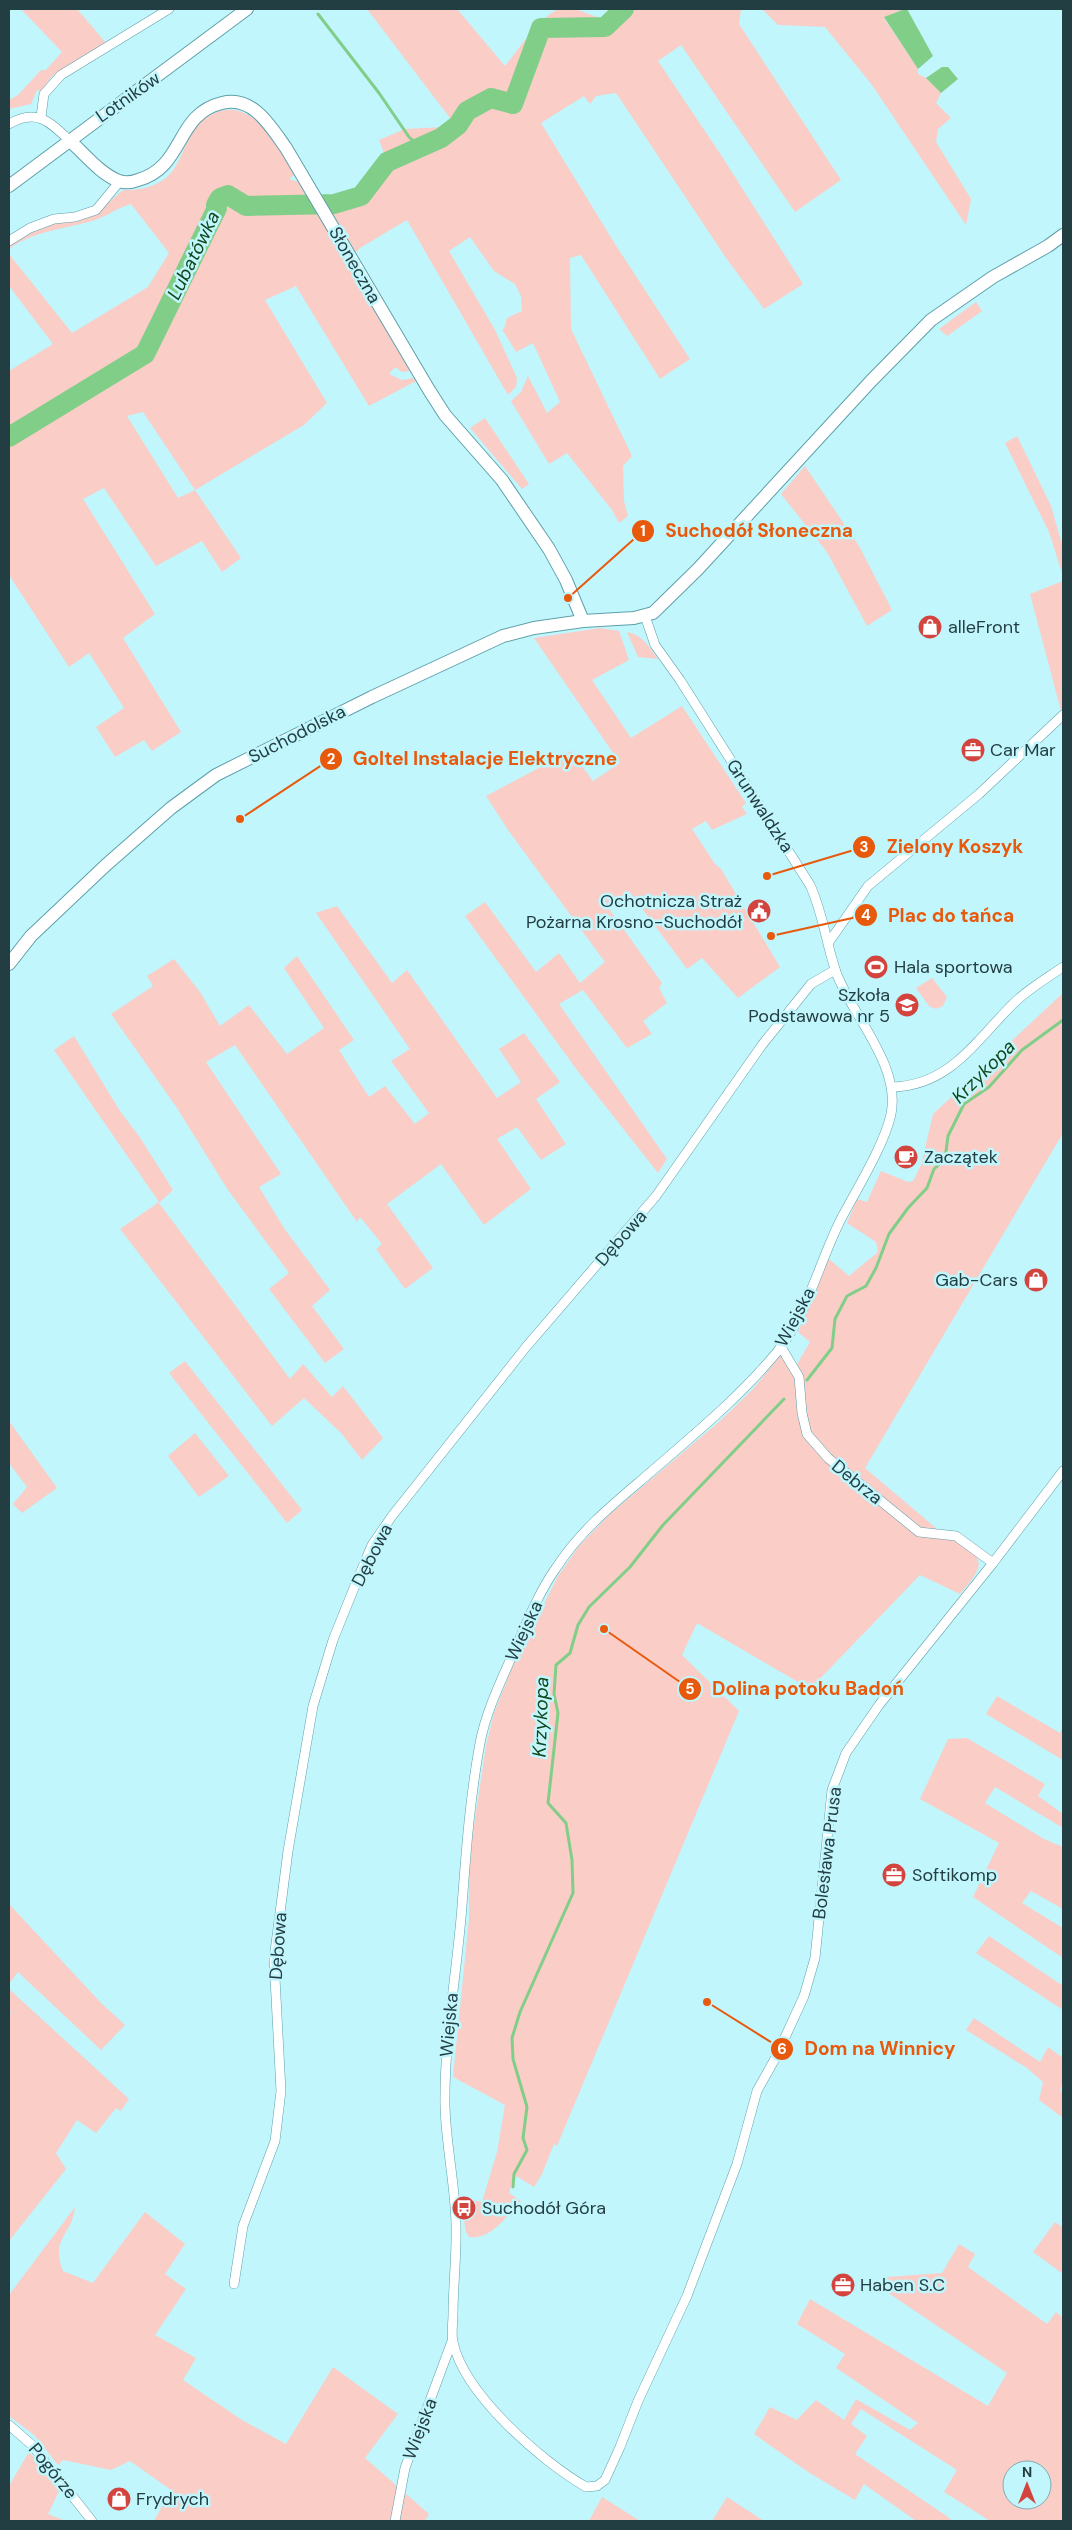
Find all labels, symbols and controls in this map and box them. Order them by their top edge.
street label: Lotników [91,66,165,128]
water label: Lubatówka [161,207,226,304]
street label: Słoneczna [323,222,387,308]
callout: Suchodół Słoneczna [631,514,863,548]
text: Suchodół Słoneczna [665,518,853,543]
text: 1 [640,521,646,541]
shop icon: alleFront [917,614,943,640]
place label: alleFront [948,615,1020,639]
street label: Suchodolska [244,699,350,769]
office icon: Car Mar [960,737,986,763]
place label: Car Mar [990,738,1056,762]
callout: Goltel Instalacje Elektryczne [318,742,628,776]
text: Goltel Instalacje Elektryczne [353,746,617,771]
text: 2 [327,749,336,769]
street label: Grunwaldzka [721,755,799,857]
callout: Zielony Koszyk [852,830,1033,864]
text: Zielony Koszyk [887,834,1023,859]
text: 3 [859,837,869,857]
place label: Ochotnicza Straż Pożarna Krosno-Suchodół [526,889,742,934]
public building icon: Ochotnicza Straż Pożarna Krosno-Suchodół [746,898,772,924]
callout: Plac do tańca [853,898,1024,932]
text: Plac do tańca [888,903,1014,928]
text: 4 [861,905,871,925]
sports icon: Hala sportowa [863,954,889,980]
place label: Hala sportowa [894,955,1013,979]
place label: Szkoła Podstawowa nr 5 [748,983,890,1028]
school or university icon: Szkoła Podstawowa nr 5 [894,992,920,1018]
water label: Krzykopa [946,1034,1021,1109]
cafe icon: Zaczątek [893,1144,919,1170]
place label: Zaczątek [924,1145,998,1169]
street label: Dębowa [590,1205,652,1271]
shop icon: Gab-Cars [1023,1267,1049,1293]
place label: Gab-Cars [935,1268,1018,1292]
street label: Wiejska [769,1283,821,1351]
street label: Debrza [827,1454,887,1510]
street label: Dębowa [346,1520,398,1590]
street label: Wiejska [500,1597,548,1665]
callout: Dolina potoku Badoń [677,1672,914,1706]
water label: Krzykopa [527,1676,554,1758]
text: Dolina potoku Badoń [712,1676,904,1701]
text: 5 [685,1679,695,1699]
street label: Bolesława Prusa [807,1785,847,1921]
office icon: Softikomp [881,1862,907,1888]
place label: Softikomp [912,1863,997,1887]
street label: Dębowa [264,1912,292,1980]
street label: Wiejska [434,1992,464,2058]
callout: Dom na Winnicy [769,2032,965,2066]
text: Dom na Winnicy [805,2036,956,2061]
text: 6 [777,2039,787,2059]
bus stop icon: Suchodół Góra [451,2195,477,2221]
place label: Suchodół Góra [482,2196,606,2220]
office icon: Haben S.C [830,2272,856,2298]
place label: Haben S.C [860,2273,945,2297]
street label: Wiejska [397,2395,443,2463]
street label: Pogórze [23,2438,83,2504]
north arrow [1002,2460,1052,2510]
text: N [1022,2463,1032,2481]
shop icon: Frydrych [106,2486,132,2512]
place label: Frydrych [136,2487,209,2511]

